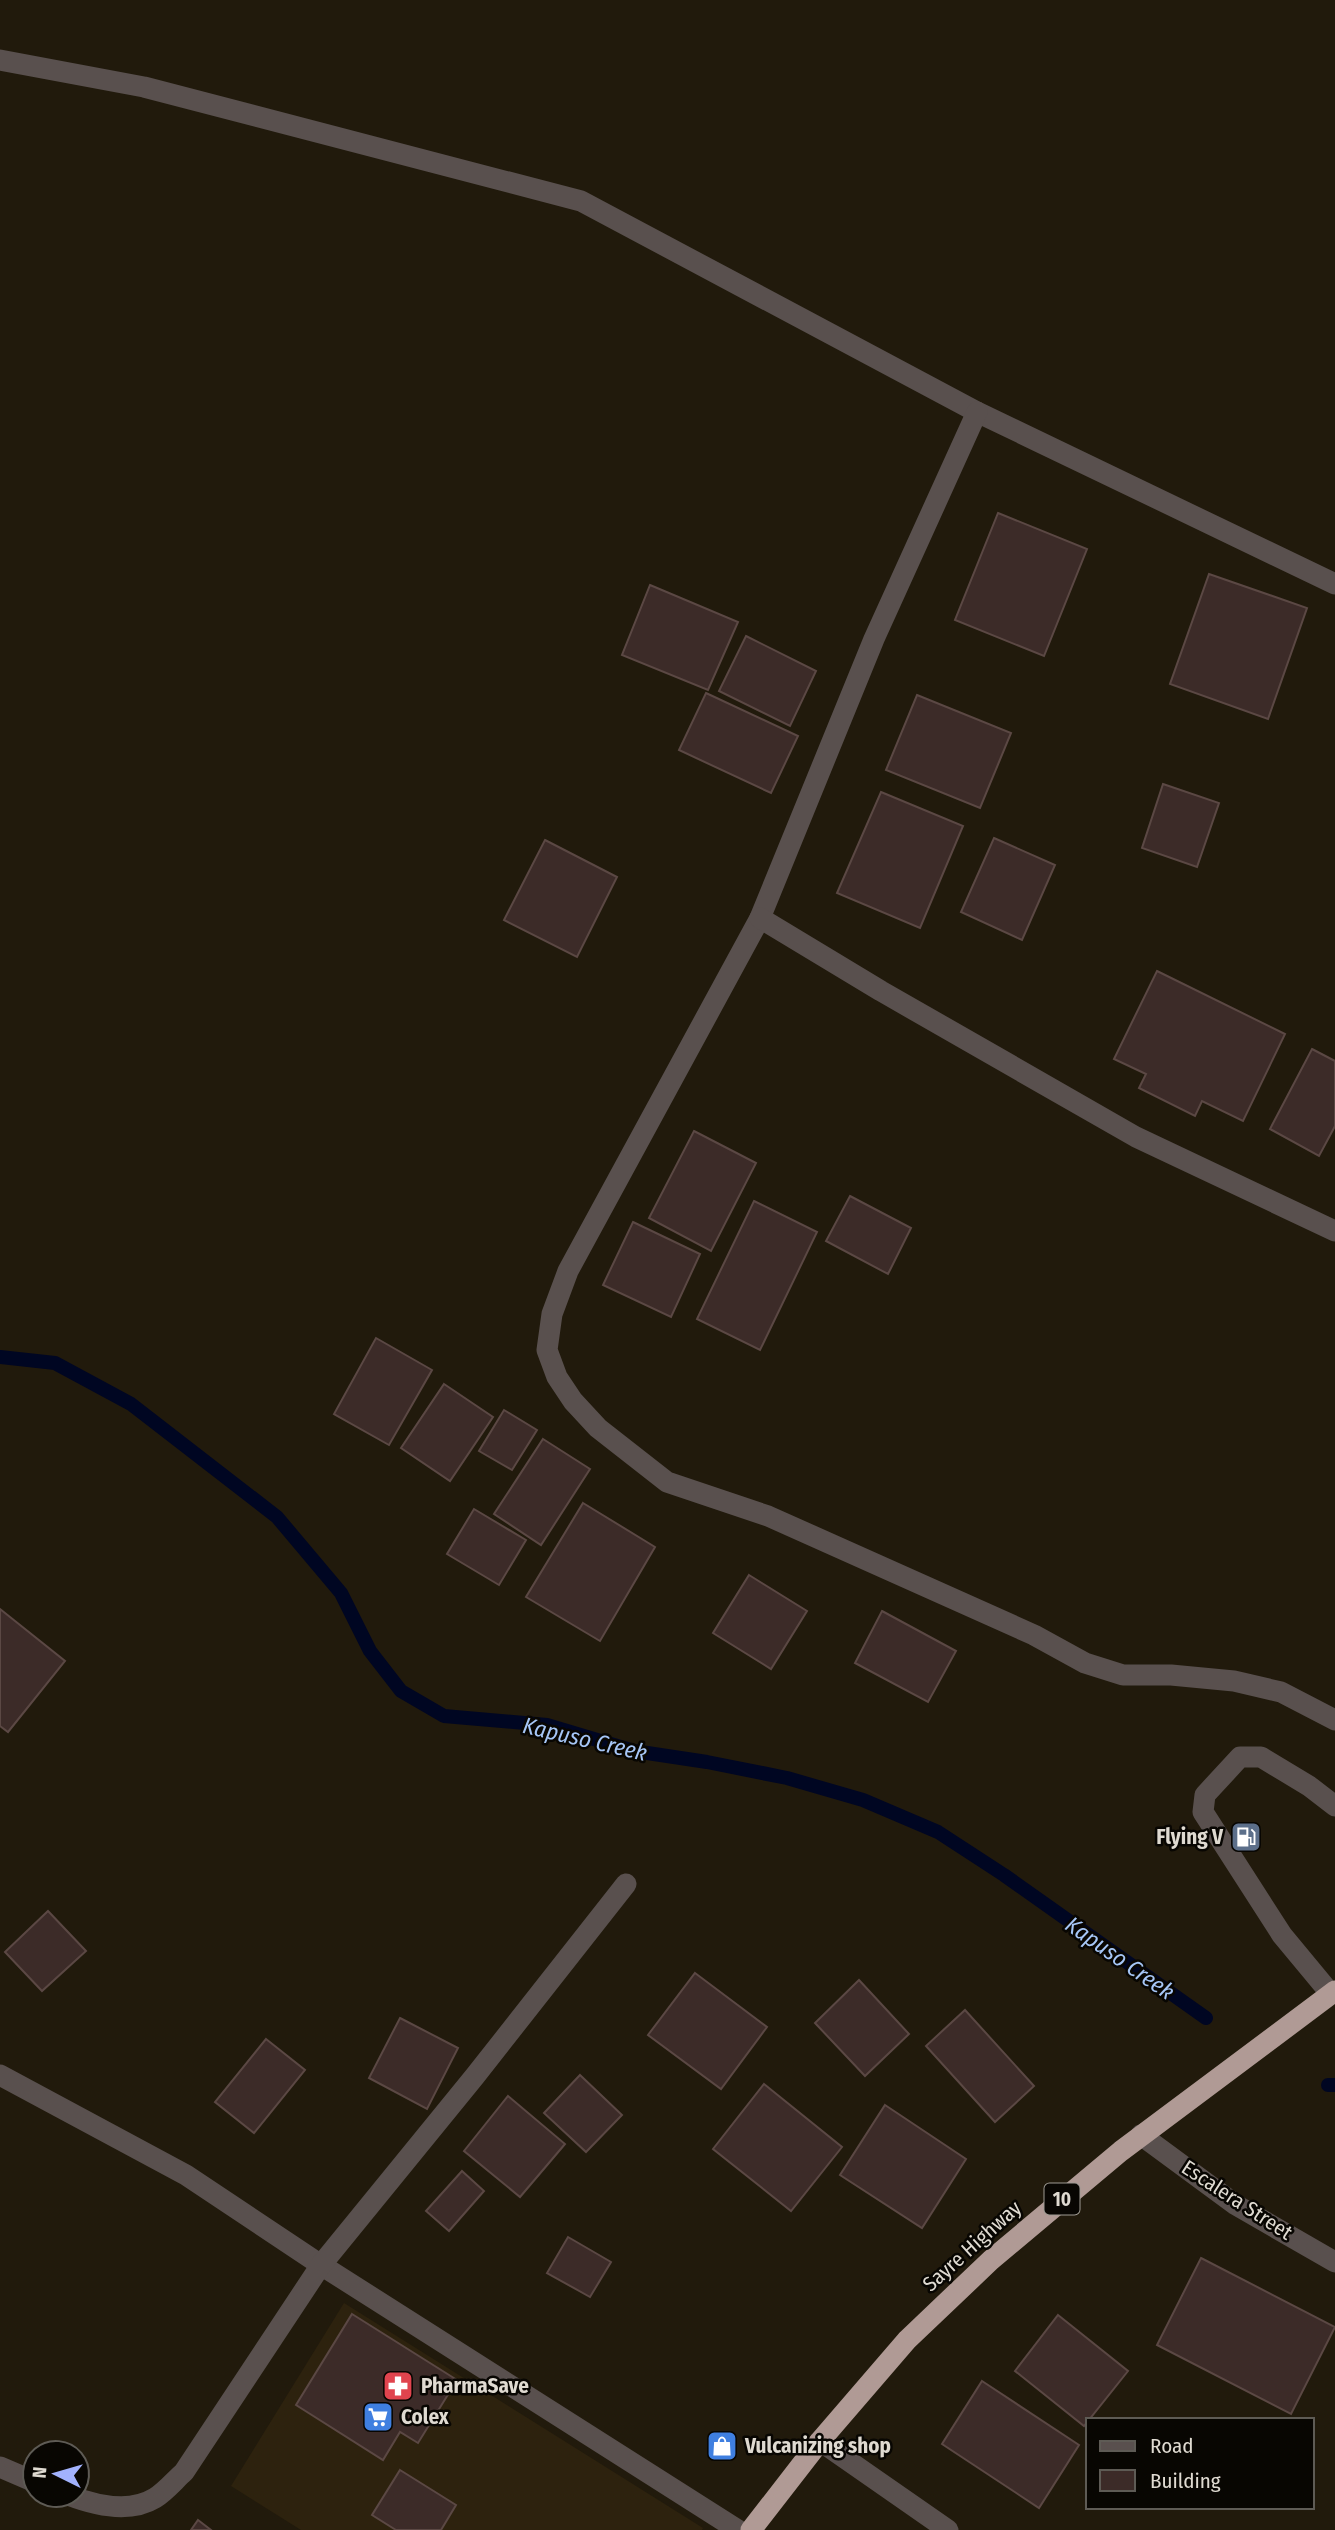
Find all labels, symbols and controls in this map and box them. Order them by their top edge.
water label: Kapuso Creek [520,1711,650,1767]
fuel station icon: Flying V [1229,1820,1263,1854]
place label: Flying V [1156,1824,1224,1850]
water label: Kapuso Creek [1060,1910,1180,2006]
street label: Escalera Street [1177,2155,1297,2246]
road number: 10 [1044,2184,1080,2214]
street label: Sayre Highway [917,2195,1027,2297]
pharmacy icon: PharmaSave [381,2369,415,2403]
place label: PharmaSave [421,2373,529,2399]
supermarket icon: Colex [361,2400,395,2434]
place label: Colex [401,2404,450,2430]
legend [1086,2418,1314,2509]
shop icon: Vulcanizing shop [705,2429,739,2463]
place label: Vulcanizing shop [744,2433,891,2459]
text: Road [1150,2433,1194,2459]
north arrow [21,2439,91,2509]
text: N [28,2466,52,2479]
text: Building [1150,2468,1221,2494]

